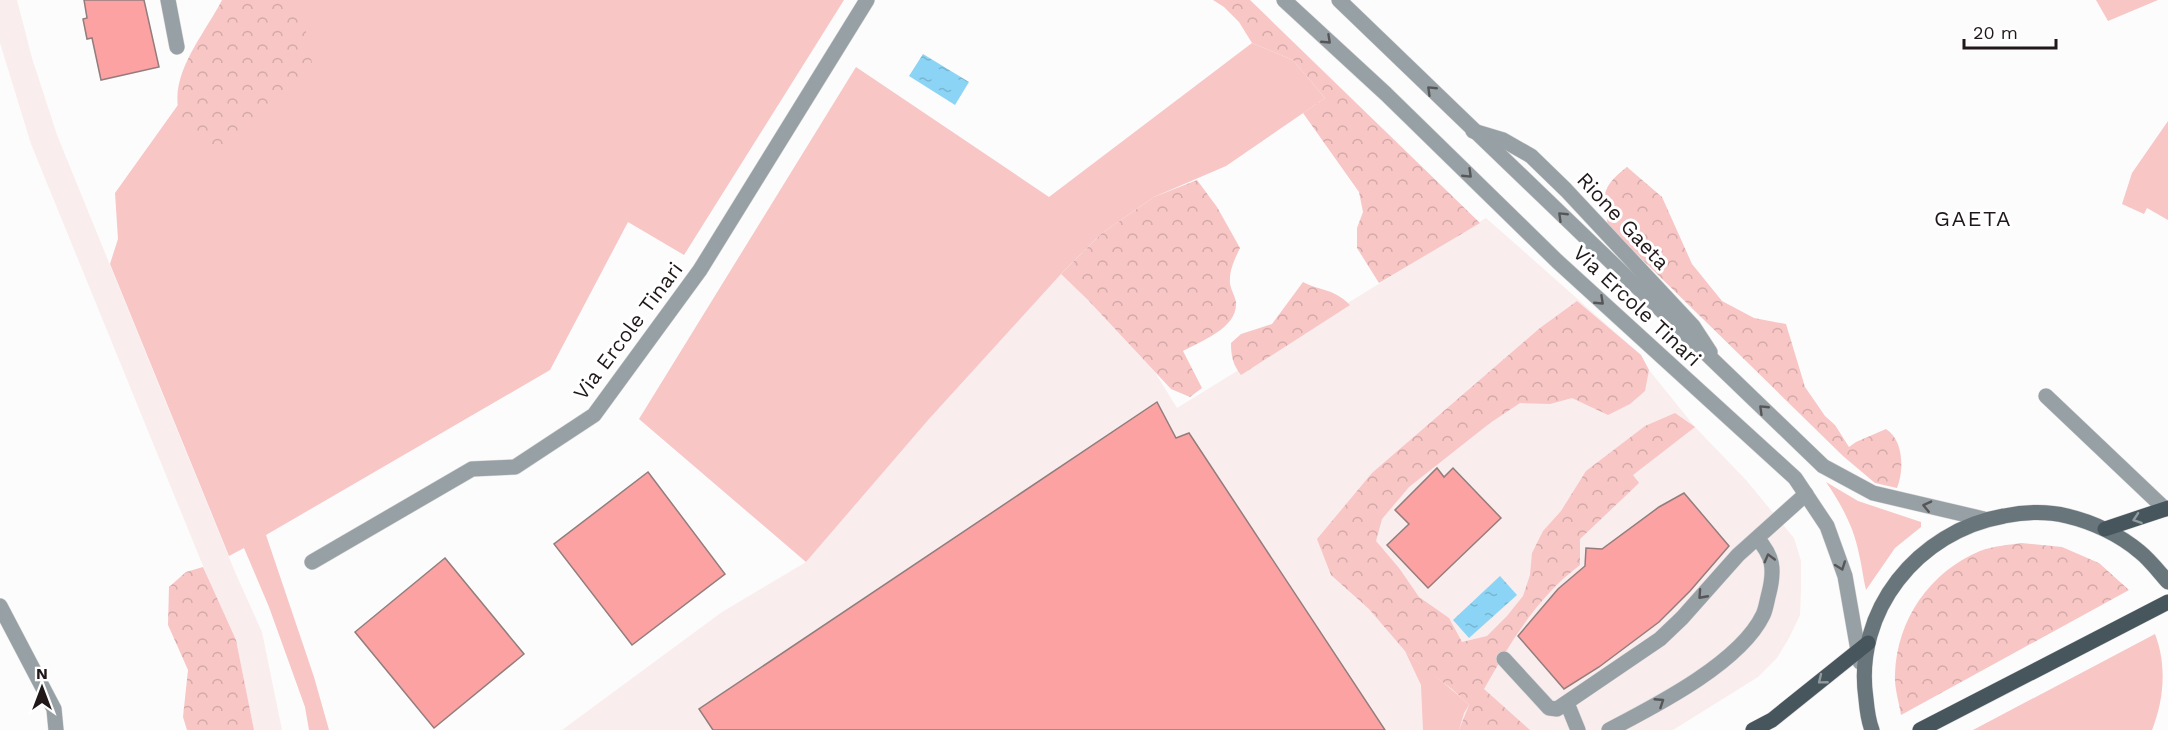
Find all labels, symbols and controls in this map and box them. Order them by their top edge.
scale bar [1964,12,2056,50]
text: 20 m [1973,22,2018,43]
one-way arrow [1320,33,1331,44]
one-way arrow [1428,87,1439,98]
one-way arrow [1461,167,1472,178]
street label: Rione Gaeta [1572,167,1675,275]
district label: GAETA [1934,206,2012,231]
one-way arrow [1558,212,1569,223]
street label: Via Ercole Tinari [1568,240,1707,371]
street label: Via Ercole Tinari [568,257,687,404]
one-way arrow [1593,294,1604,305]
one-way arrow [1760,405,1770,416]
one-way arrow [1922,500,1932,513]
one-way arrow [2132,511,2143,524]
one-way arrow [1763,553,1776,563]
one-way arrow [1834,560,1847,571]
one-way arrow [1698,588,1709,599]
north arrow [12,658,72,718]
text: N [36,664,48,683]
one-way arrow [1818,672,1829,683]
one-way arrow [1654,699,1665,710]

